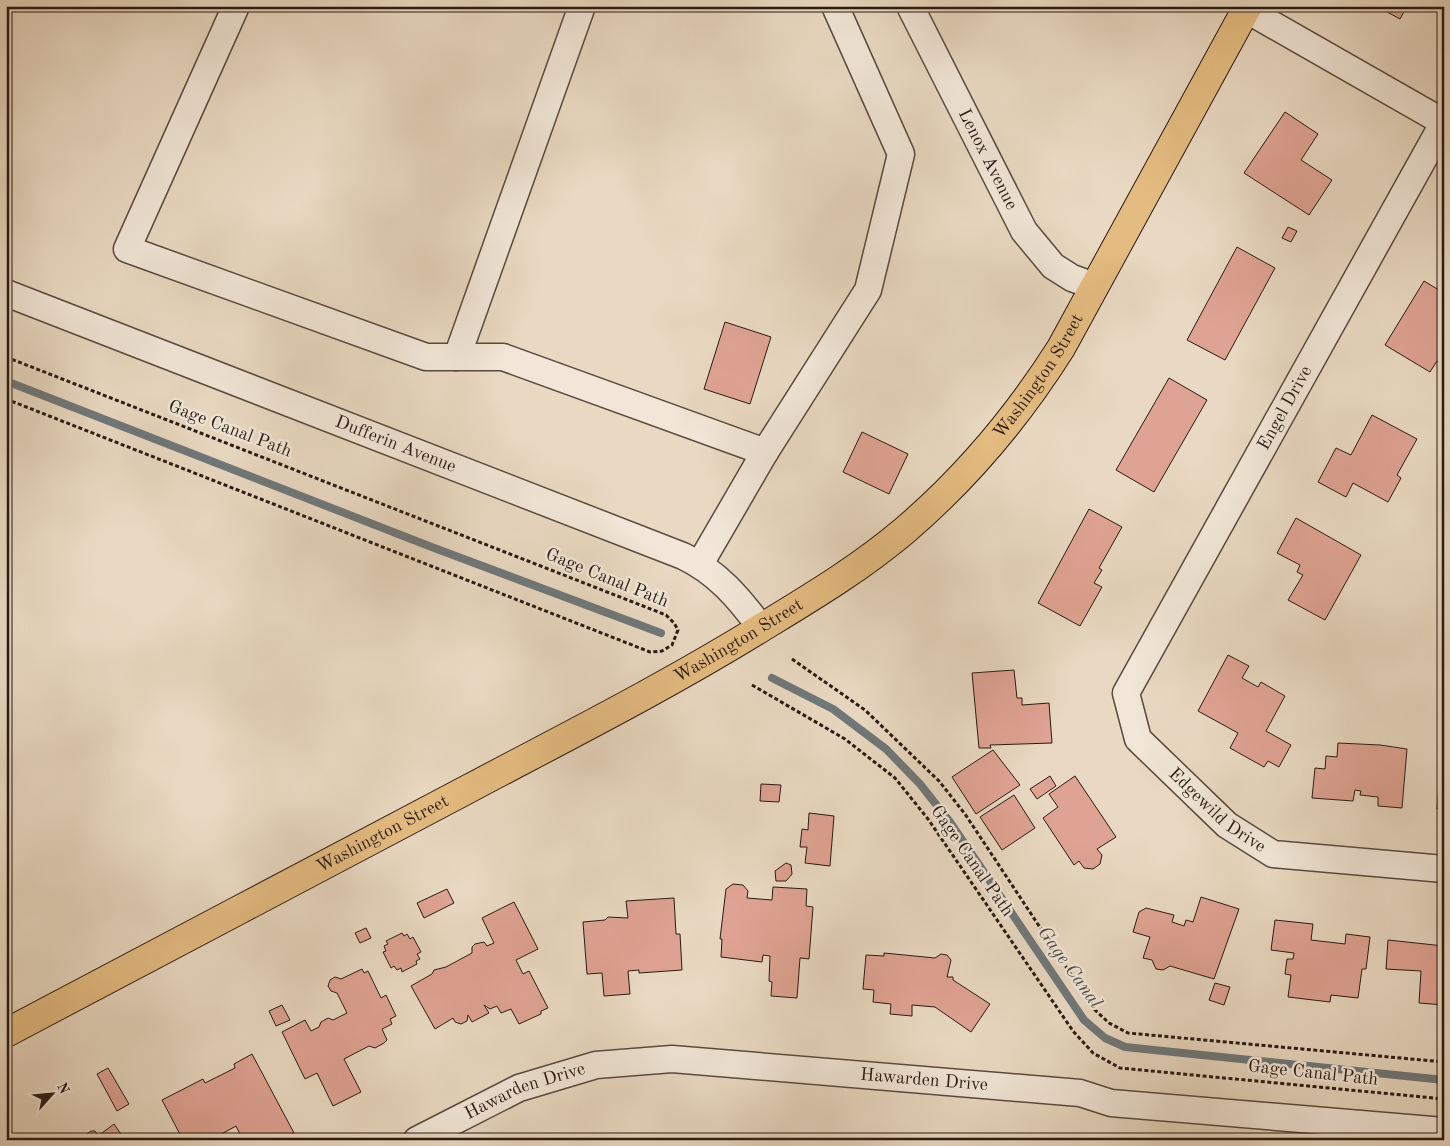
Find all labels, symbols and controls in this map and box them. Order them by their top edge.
street label: Lenox Avenue [955,106,1021,213]
street label: Washington Street [990,311,1087,442]
street label: Engel Drive [1255,363,1315,453]
street label: Gage Canal Path [166,397,294,461]
street label: Dufferin Avenue [333,413,459,476]
street label: Gage Canal Path [543,545,671,611]
street label: Washington Street [671,596,806,686]
street label: Edgewild Drive [1165,765,1269,856]
street label: Washington Street [314,792,452,876]
street label: Gage Canal Path [927,802,1017,920]
water label: Gage Canal [1033,924,1105,1013]
street label: Gage Canal Path [1247,1057,1379,1089]
street label: Hawarden Drive [462,1060,587,1123]
street label: Hawarden Drive [859,1066,989,1094]
north arrow [28,1068,78,1118]
text: N [54,1081,71,1097]

